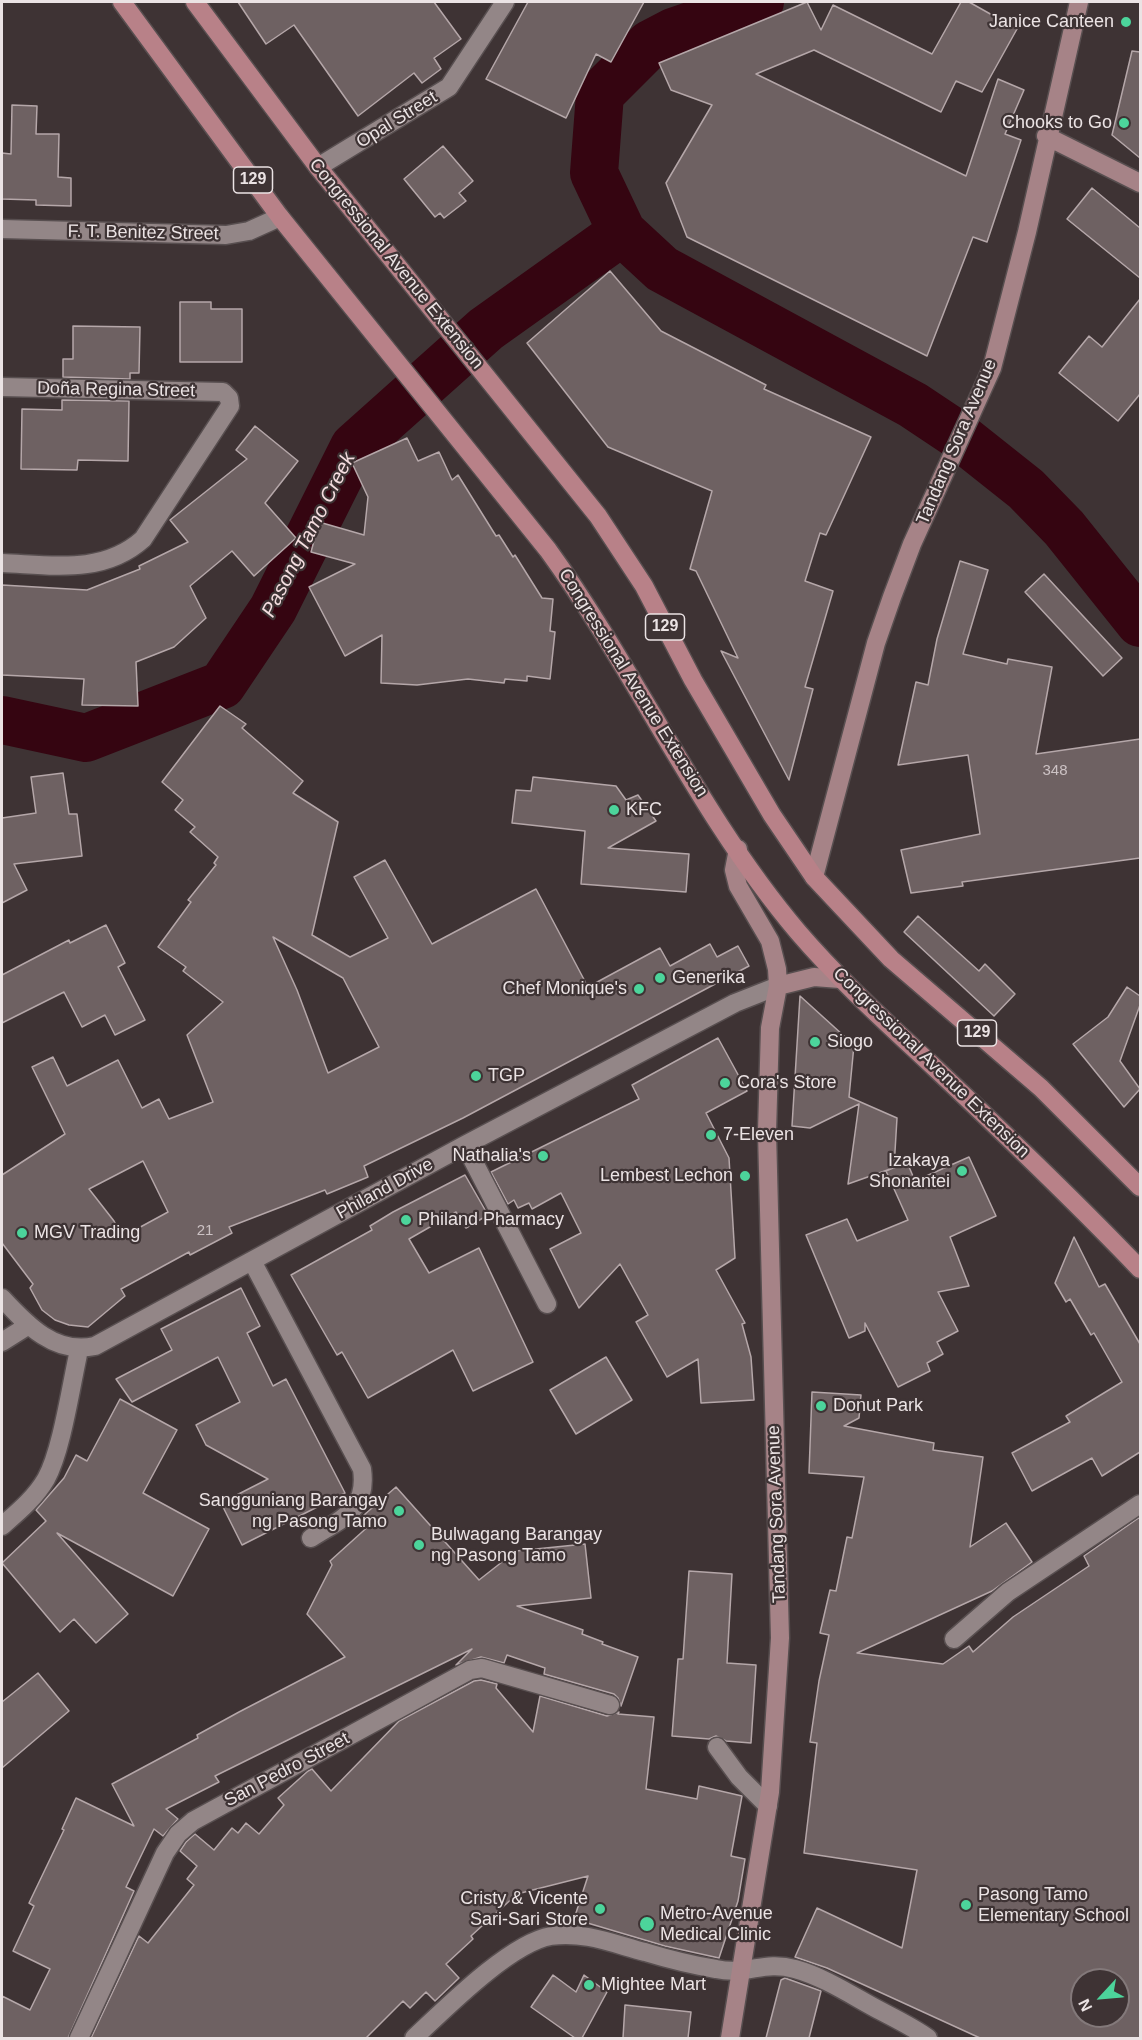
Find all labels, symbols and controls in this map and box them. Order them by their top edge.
place label: Janice Canteen [989,11,1114,33]
marker: Janice Canteen [1119,15,1133,29]
street label: Opal Street [353,87,441,153]
place label: Chooks to Go [1002,112,1112,134]
marker: Chooks to Go [1117,116,1131,130]
street label: Congressional Avenue Extension [304,154,488,374]
road number: 129 [234,167,272,193]
street label: F. T. Benitez Street [67,221,219,245]
street label: Tandang Sora Avenue [912,356,1002,528]
street label: Doña Regina Street [37,378,195,402]
water label: Pasong Tamo Creek [257,449,361,621]
street label: Congressional Avenue Extension [554,565,712,801]
road number: 129 [646,614,684,640]
house number: 348 [1042,762,1068,780]
place label: KFC [626,799,662,821]
marker: KFC [607,803,621,817]
street label: Congressional Avenue Extension [828,963,1034,1163]
place label: Generika [672,967,745,989]
marker: Generika [653,971,667,985]
place label: Chef Monique's [502,978,627,1000]
marker: Chef Monique's [632,982,646,996]
road number: 129 [958,1020,996,1046]
place label: Siogo [827,1031,873,1053]
marker: Siogo [808,1035,822,1049]
place label: TGP [488,1065,525,1087]
marker: TGP [469,1069,483,1083]
place label: Cora's Store [737,1072,836,1094]
marker: Cora's Store [718,1076,732,1090]
place label: 7-Eleven [723,1124,794,1146]
marker: 7-Eleven [704,1128,718,1142]
place label: Nathalia's [453,1145,531,1167]
marker: Nathalia's [536,1149,550,1163]
place label: Izakaya Shonantei [869,1150,950,1192]
street label: Philand Drive [333,1154,437,1224]
marker: Izakaya Shonantei [955,1164,969,1178]
place label: Lembest Lechon [600,1165,733,1187]
marker: Lembest Lechon [738,1169,752,1183]
place label: Philand Pharmacy [418,1209,564,1231]
marker: Philand Pharmacy [399,1213,413,1227]
place label: MGV Trading [34,1222,140,1244]
house number: 21 [197,1222,213,1240]
marker: MGV Trading [15,1226,29,1240]
place label: Donut Park [833,1395,923,1417]
marker: Donut Park [814,1399,828,1413]
street label: Tandang Sora Avenue [763,1425,791,1603]
place label: Sangguniang Barangay ng Pasong Tamo [199,1490,387,1532]
marker: Sangguniang Barangay ng Pasong Tamo [392,1504,406,1518]
place label: Bulwagang Barangay ng Pasong Tamo [431,1524,602,1567]
marker: Bulwagang Barangay ng Pasong Tamo [412,1538,426,1552]
street label: San Pedro Street [221,1728,353,1812]
place label: Pasong Tamo Elementary School [978,1884,1129,1926]
place label: Cristy & Vicente Sari-Sari Store [460,1888,588,1930]
marker: Pasong Tamo Elementary School [959,1898,973,1912]
marker: Cristy & Vicente Sari-Sari Store [593,1902,607,1916]
place label: Metro-Avenue Medical Clinic [660,1903,773,1946]
marker: Metro-Avenue Medical Clinic [638,1915,656,1933]
north arrow [1070,1968,1130,2028]
place label: Mightee Mart [601,1974,706,1996]
marker: Mightee Mart [582,1978,596,1992]
text: N [1075,1996,1095,2014]

